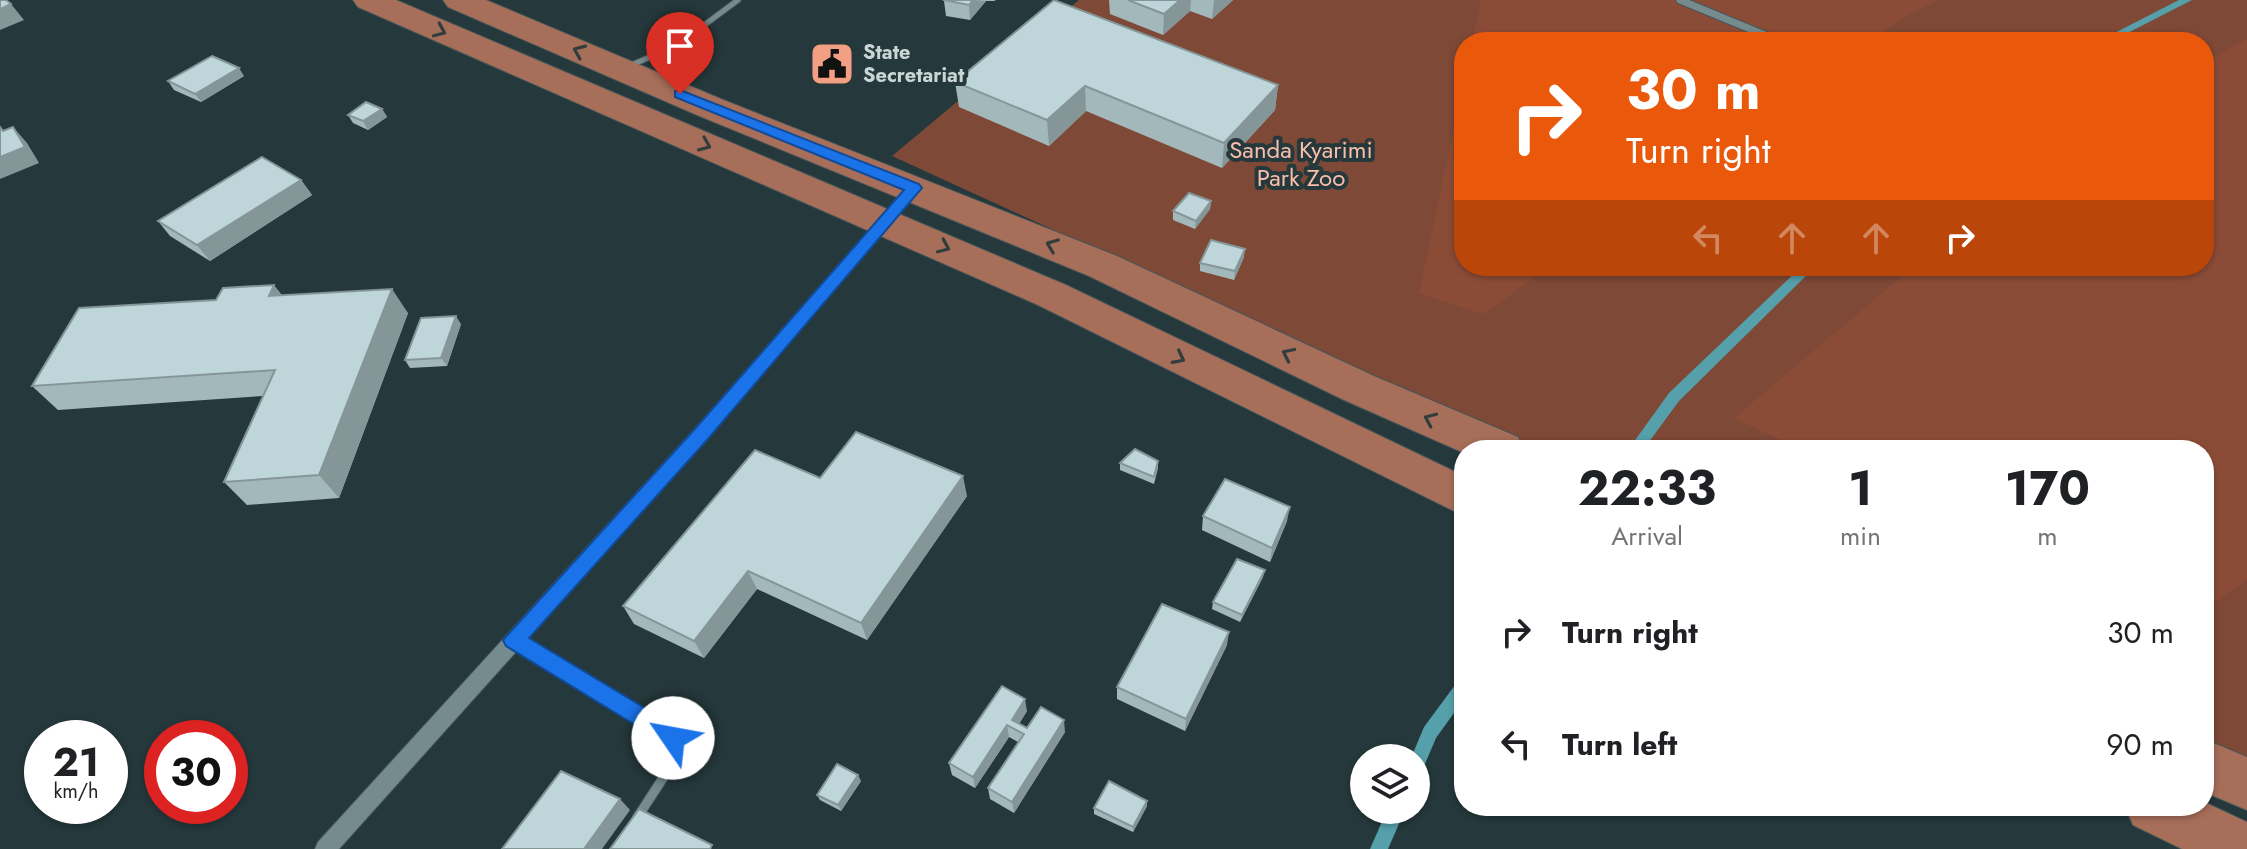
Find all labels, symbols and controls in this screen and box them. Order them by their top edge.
pin [646,12,714,94]
one-way arrow [432,22,447,38]
icon: arrive [658,24,702,68]
place label: State Secretariat [863,38,965,90]
public building icon: State Secretariat [808,40,856,88]
one-way arrow [573,44,587,60]
text: 30 m [1626,49,1761,130]
icon: right [1494,64,1598,168]
text: Turn right [1626,124,1771,176]
park label: Sanda Kyarimi Park Zoo [1229,132,1373,195]
one-way arrow [697,136,711,152]
icon: left [1686,216,1730,260]
icon: ahead [1770,216,1814,260]
icon: ahead [1854,216,1898,260]
icon: right [1938,216,1982,260]
one-way arrow [936,238,950,254]
one-way arrow [1046,238,1060,254]
one-way arrow [1282,348,1297,364]
one-way arrow [1171,349,1186,364]
one-way arrow [1424,412,1438,428]
text: 22:33 [1578,454,1716,523]
text: 1 [1848,454,1873,523]
text: 170 [2005,454,2090,523]
text: Arrival [1611,517,1683,555]
text: min [1840,517,1881,555]
text: m [2037,517,2058,555]
icon: right [1494,610,1538,654]
text: Turn right [1562,611,1698,654]
text: 30 m [2107,611,2174,654]
position arrow [631,696,715,780]
speed limit sign: 30 [144,720,248,824]
icon: left [1494,722,1538,766]
text: Turn left [1562,723,1677,766]
text: 90 m [2106,723,2174,766]
text: 21 [53,733,99,791]
map controls [1350,744,1430,824]
button: layers [1350,744,1430,824]
text: km/h [53,777,99,806]

